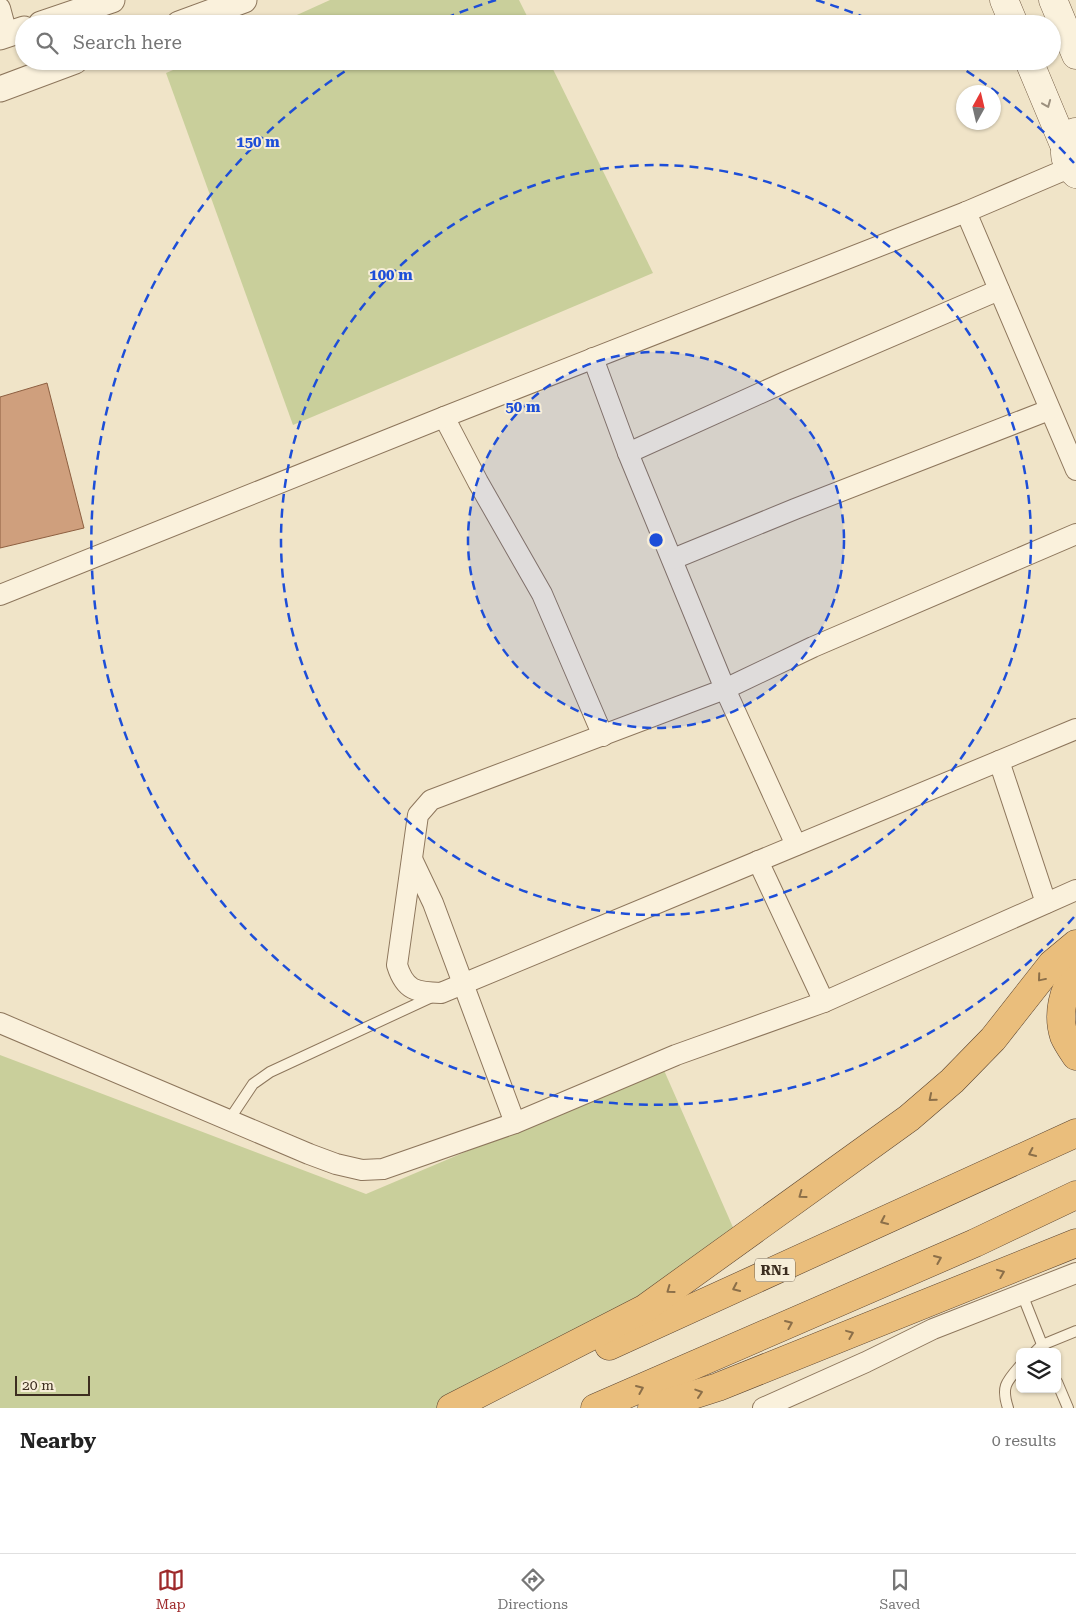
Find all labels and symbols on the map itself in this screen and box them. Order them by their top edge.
north arrow [956,85,1001,130]
one-way arrow [1041,99,1051,108]
text: 150 m [236,133,280,151]
text: 100 m [369,266,413,284]
text: 50 m [505,398,541,416]
centre of rings [647,531,665,549]
one-way arrow [1037,972,1046,981]
one-way arrow [929,1092,938,1101]
one-way arrow [1028,1147,1037,1157]
one-way arrow [798,1189,808,1198]
one-way arrow [880,1214,889,1225]
one-way arrow [933,1255,942,1266]
road number: RN1 [755,1258,795,1282]
one-way arrow [996,1269,1005,1280]
one-way arrow [732,1282,741,1293]
one-way arrow [666,1284,676,1293]
one-way arrow [784,1319,793,1330]
one-way arrow [845,1330,854,1340]
scale bar [15,1373,90,1396]
one-way arrow [635,1384,644,1395]
one-way arrow [694,1389,703,1399]

